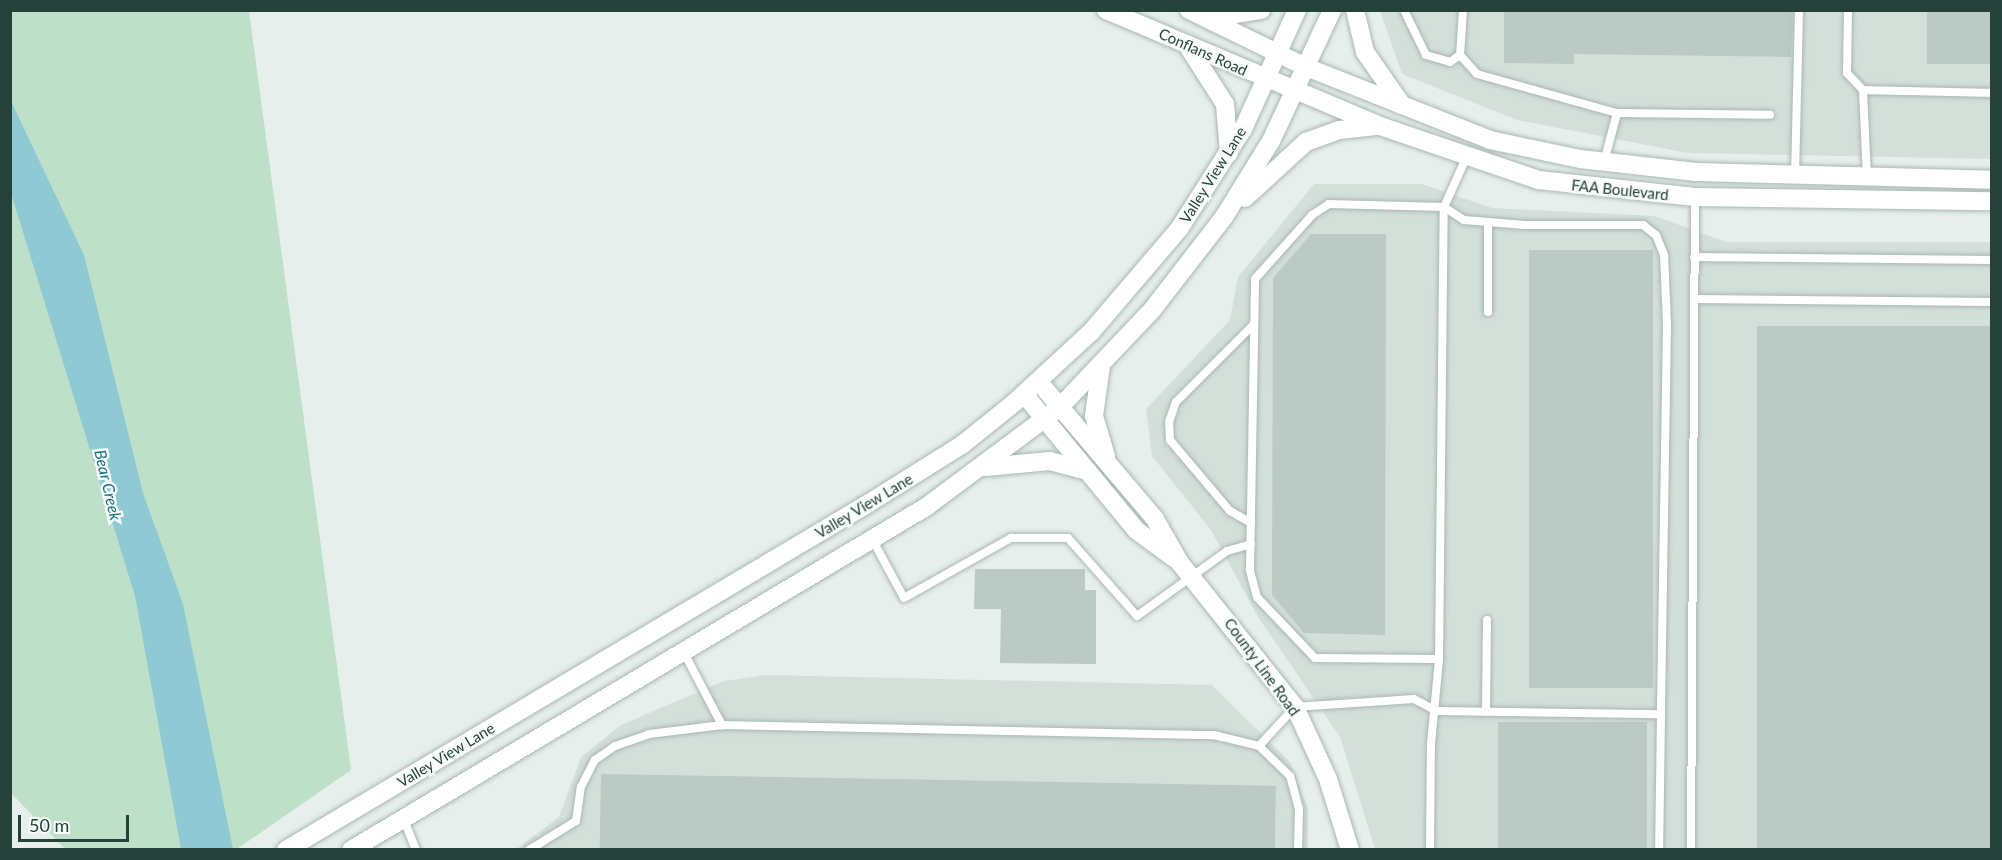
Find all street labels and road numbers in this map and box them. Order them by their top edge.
street label: Conflans Road [1156,24,1250,80]
street label: Valley View Lane [1176,123,1250,227]
street label: FAA Boulevard [1570,176,1670,204]
street label: Valley View Lane [812,470,916,542]
street label: County Line Road [1220,615,1304,719]
street label: Valley View Lane [394,719,498,791]

